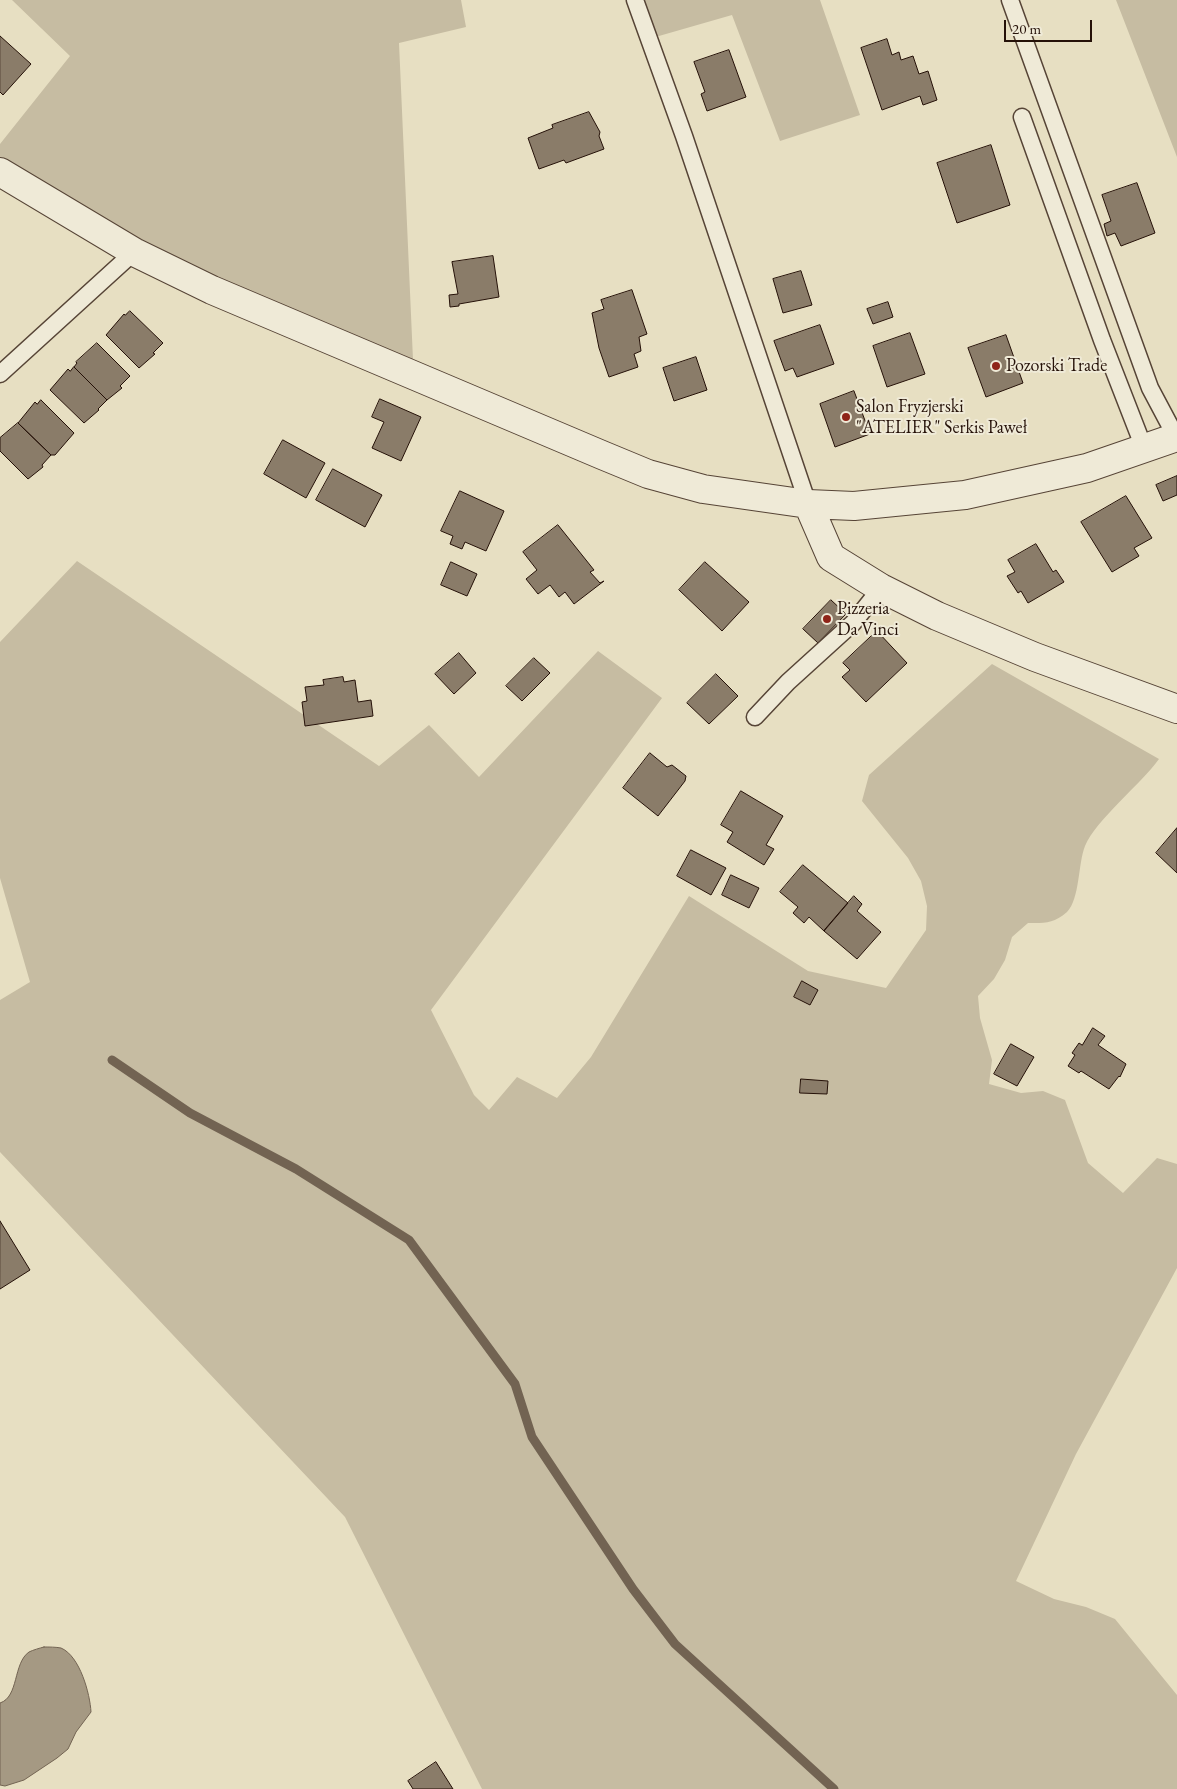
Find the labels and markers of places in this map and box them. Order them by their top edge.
place label: Pozorski Trade [1006,355,1107,377]
marker: Pozorski Trade [990,360,1002,372]
place label: Salon Fryzjerski "ATELIER" Serkis Paweł [856,396,1028,438]
marker: Salon Fryzjerski "ATELIER" Serkis Paweł [840,411,852,423]
place label: Pizzeria Da Vinci [837,598,899,640]
marker: Pizzeria Da Vinci [821,613,833,625]

